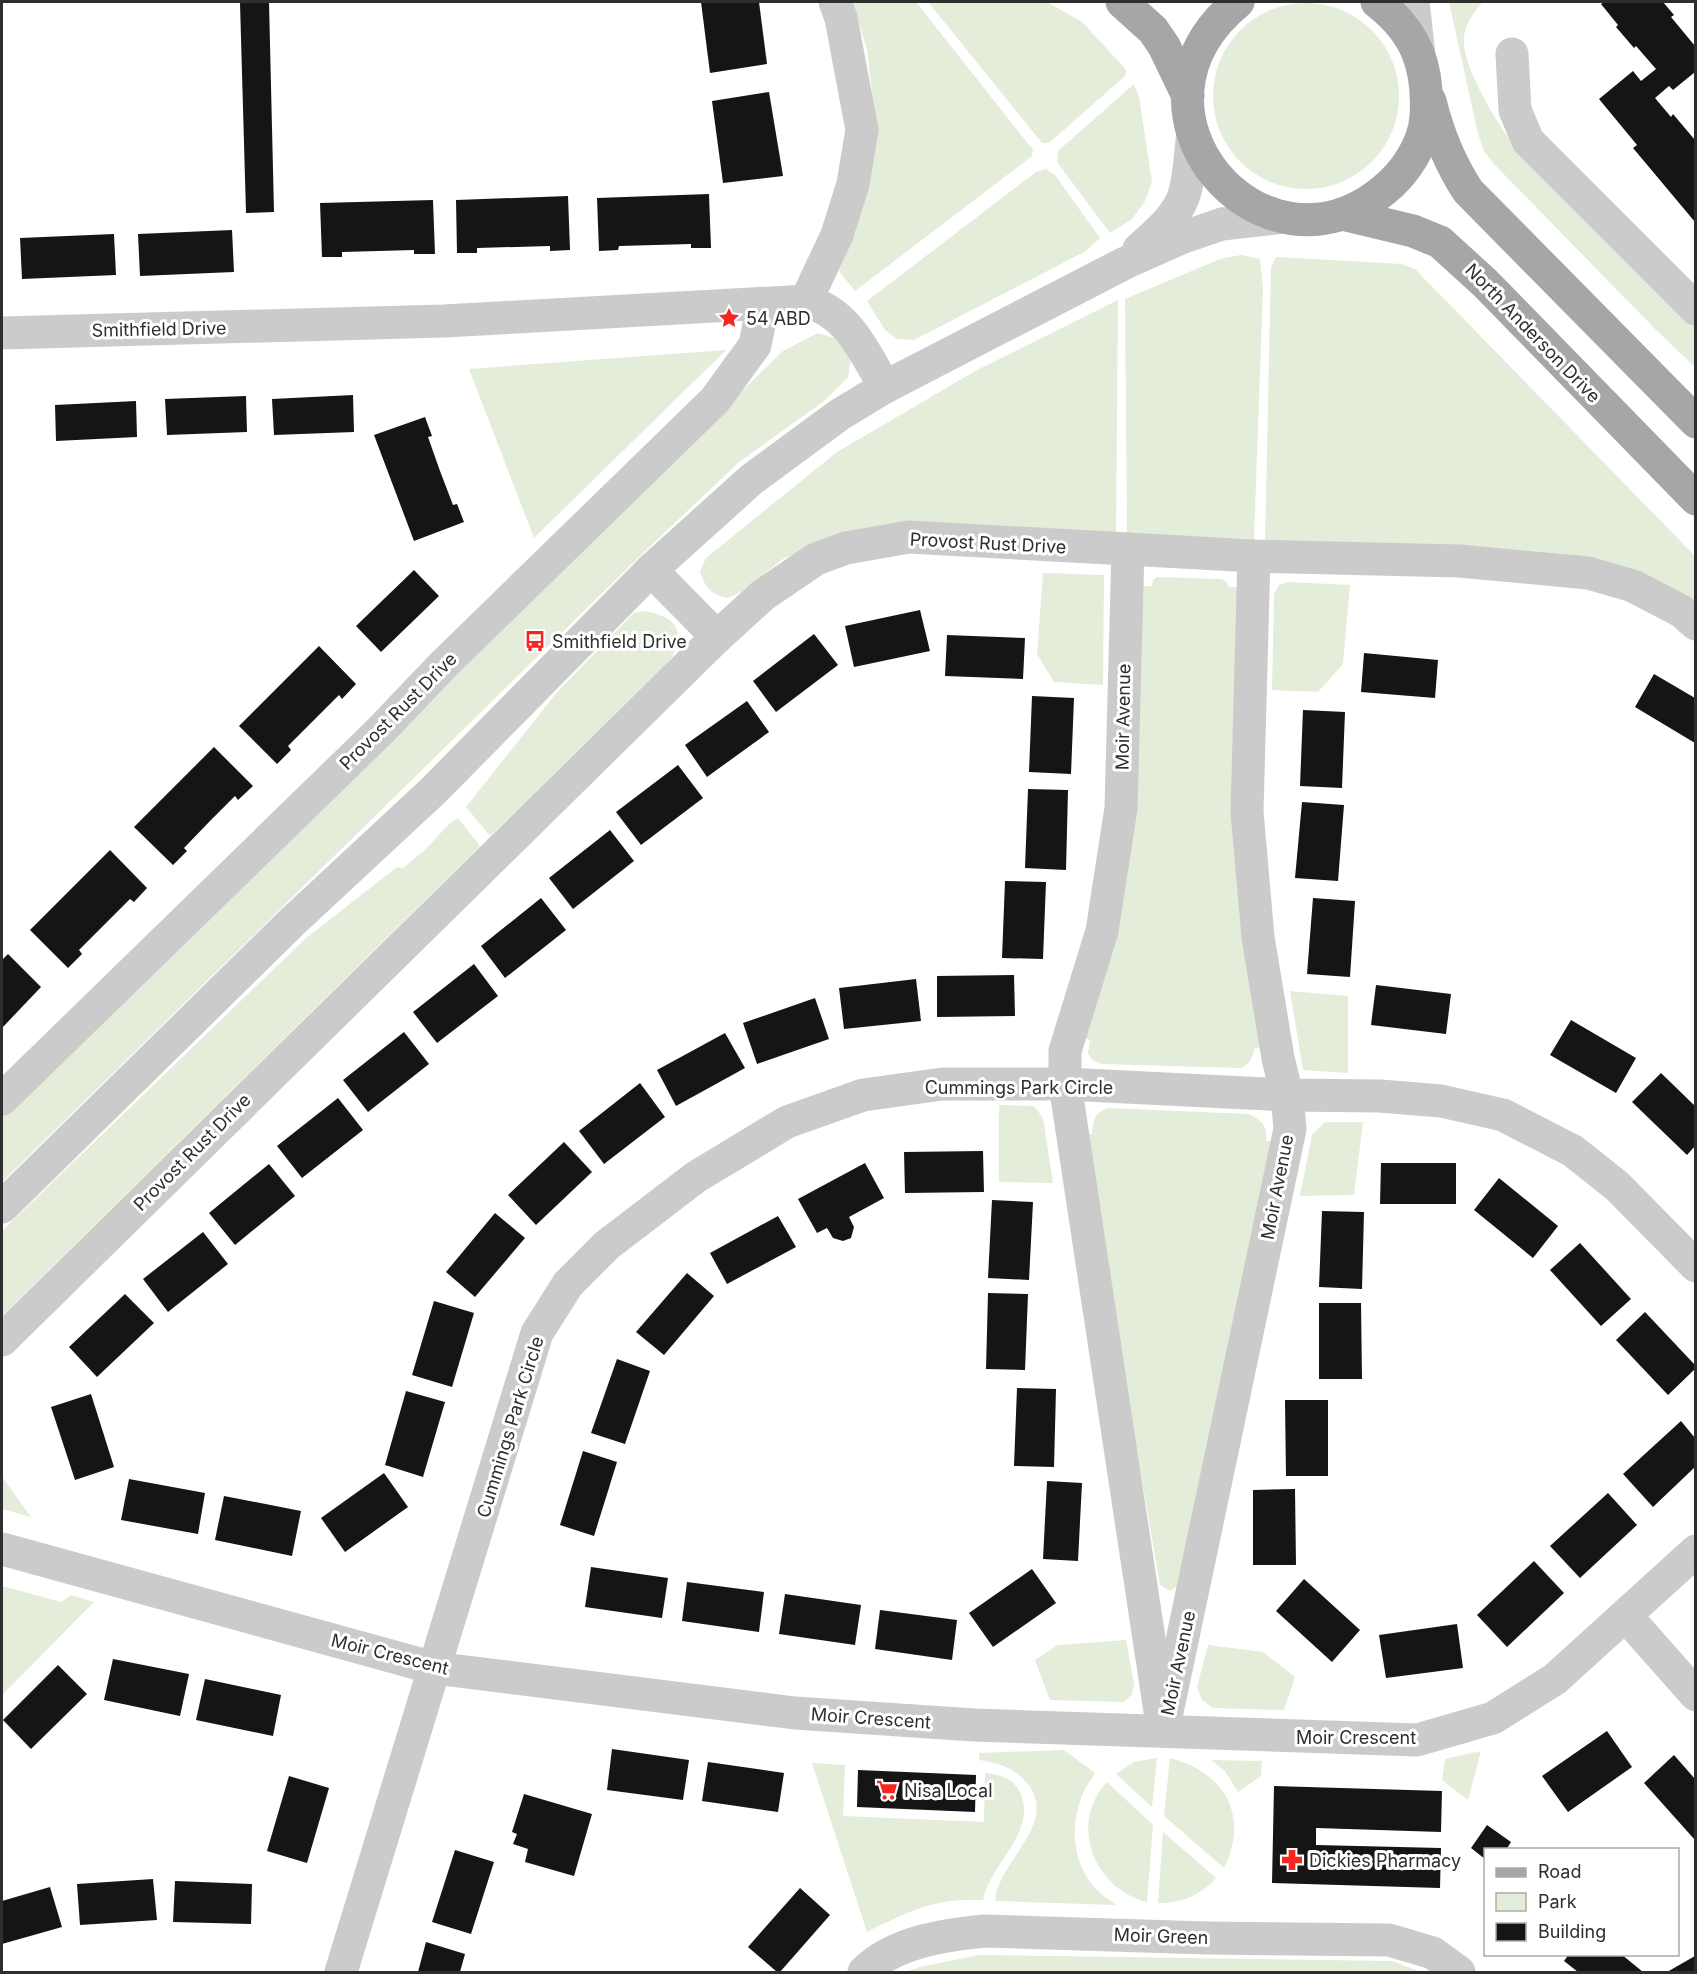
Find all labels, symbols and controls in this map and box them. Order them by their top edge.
street label: North Anderson Drive [1461,259,1605,407]
place icon: 54 ABD [717,306,741,330]
place label: 54 ABD [746,308,811,329]
street label: Smithfield Drive [91,317,227,341]
street label: Provost Rust Drive [909,528,1067,558]
bus stop icon: Smithfield Drive [523,629,547,653]
place label: Smithfield Drive [552,631,687,652]
street label: Provost Rust Drive [335,648,461,774]
street label: Moir Avenue [1112,664,1134,770]
street label: Cummings Park Circle [925,1077,1113,1098]
street label: Provost Rust Drive [129,1089,255,1215]
street label: Moir Avenue [1257,1133,1297,1241]
street label: Cummings Park Circle [472,1334,548,1520]
street label: Moir Avenue [1157,1609,1199,1717]
street label: Moir Crescent [329,1629,451,1679]
street label: Moir Crescent [810,1703,932,1733]
street label: Moir Crescent [1296,1727,1416,1748]
supermarket icon: Nisa Local [875,1778,899,1802]
place label: Nisa Local [904,1780,993,1801]
pharmacy icon: Dickies Pharmacy [1280,1848,1304,1872]
legend [1484,1848,1679,1956]
place label: Dickies Pharmacy [1309,1850,1461,1871]
text: Road [1538,1861,1581,1882]
text: Park [1538,1891,1577,1912]
text: Building [1538,1921,1606,1942]
street label: Moir Green [1113,1924,1209,1948]

